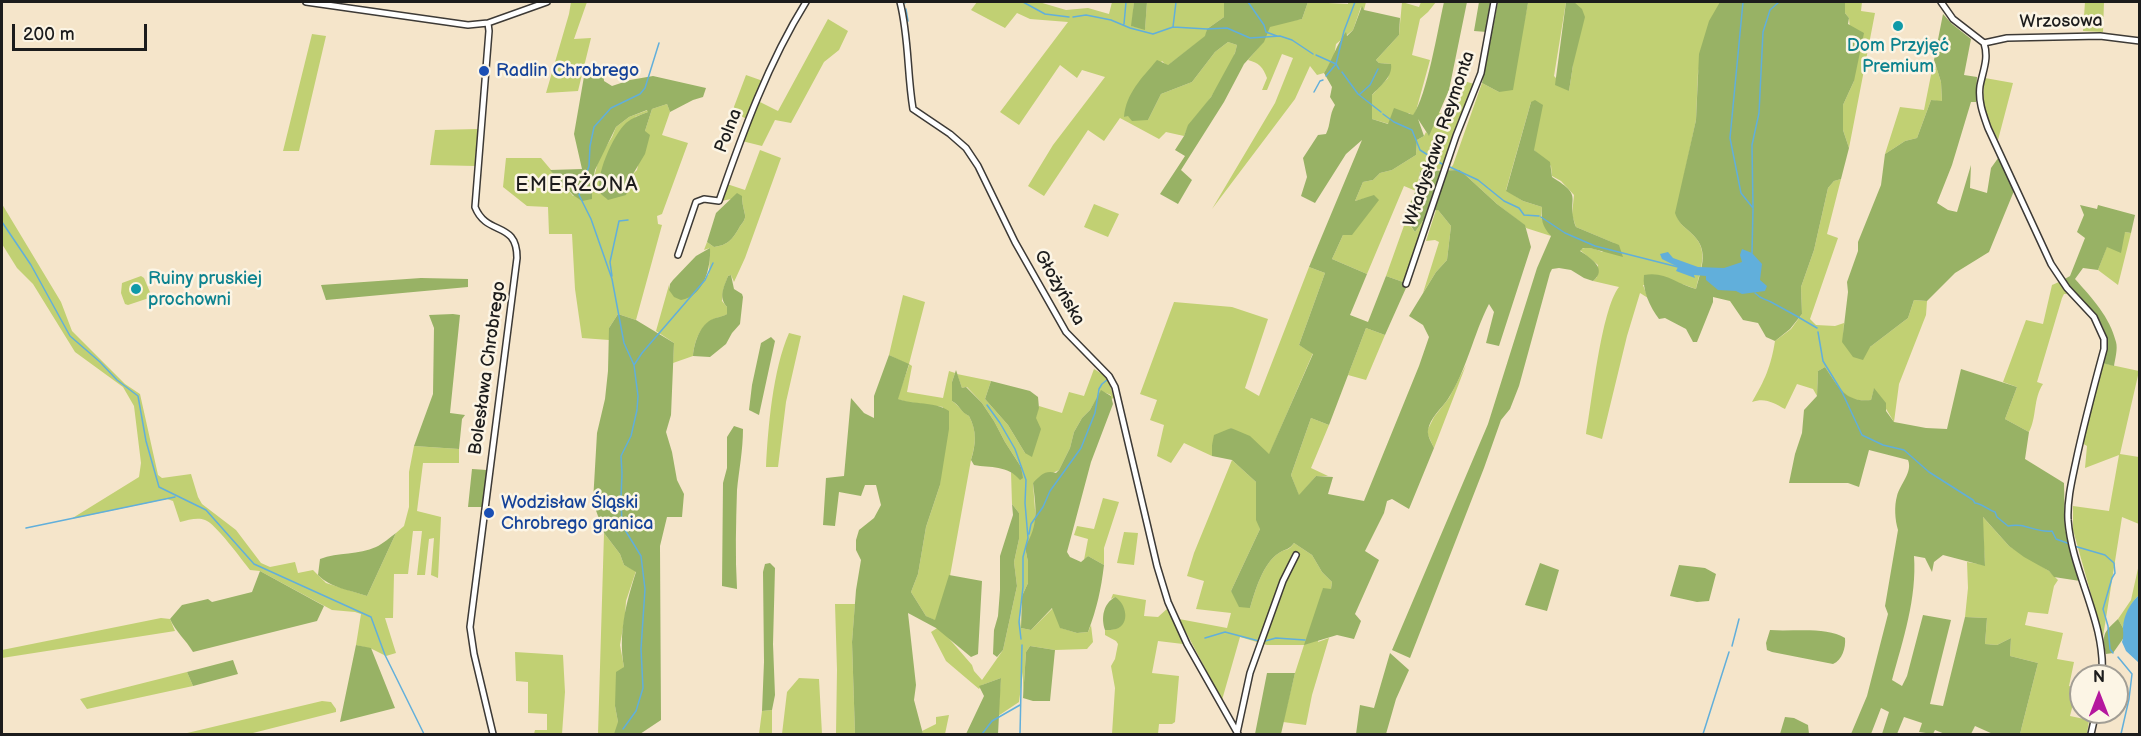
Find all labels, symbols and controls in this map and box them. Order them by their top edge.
street label: Wrzosowa [2019,10,2103,34]
scale bar [15,12,150,50]
marker: Dom Przyjęć Premium [1891,19,1905,33]
text: 200 m [23,24,75,45]
place label: Dom Przyjęć Premium [1847,35,1949,78]
street label: Władysława Reymonta [1400,49,1480,229]
place label: Radlin Chrobrego [496,60,639,82]
marker: Radlin Chrobrego [477,64,491,78]
street label: Polna [711,106,747,156]
district label: EMERŻONA [515,174,639,198]
street label: Głożyńska [1029,247,1089,329]
place label: Ruiny pruskiej prochowni [148,268,262,310]
street label: Bolesława Chrobrego [465,280,511,456]
marker: Ruiny pruskiej prochowni [129,282,143,296]
place label: Wodzisław Śląski Chrobrego granica [501,492,653,534]
marker: Wodzisław Śląski Chrobrego granica [482,506,496,520]
north arrow [2069,664,2129,724]
text: N [2093,668,2105,687]

